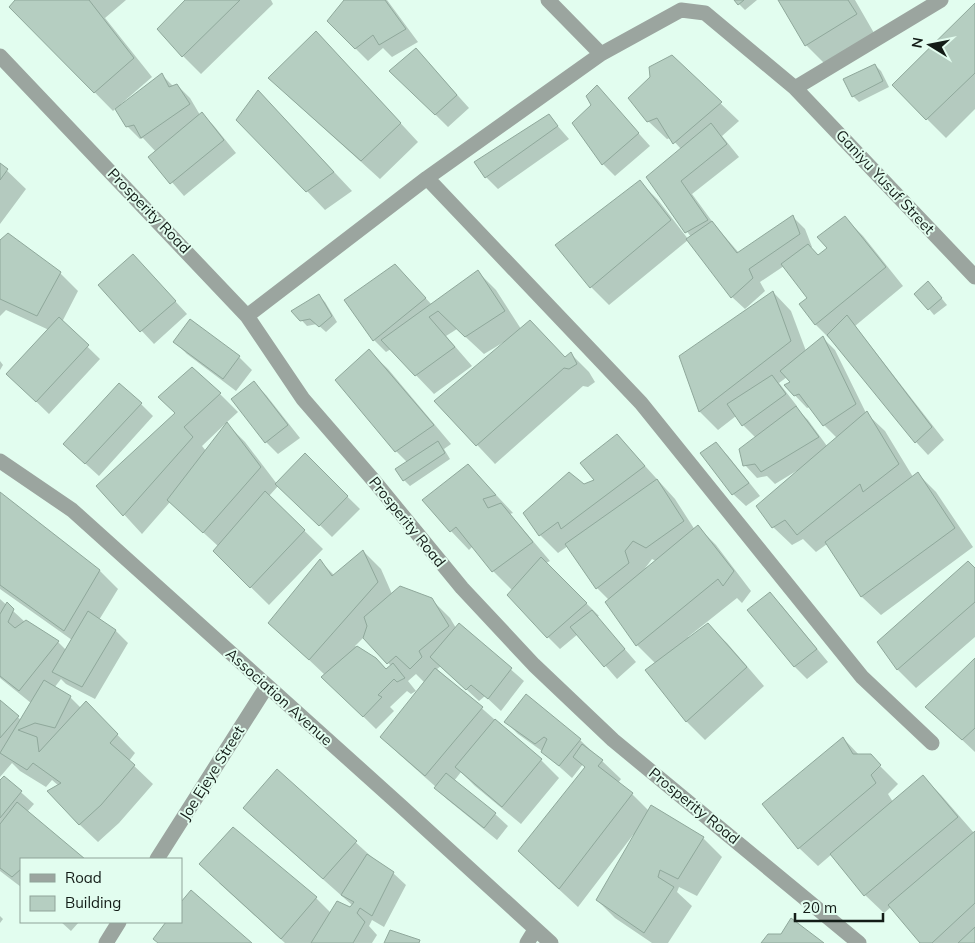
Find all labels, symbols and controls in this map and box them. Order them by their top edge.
north arrow [905,20,955,70]
text: N [907,36,927,50]
street label: Ganiyu Yusuf Street [832,125,939,238]
street label: Prosperity Road [104,164,195,257]
street label: Prosperity Road [365,473,450,571]
street label: Association Avenue [222,644,336,749]
street label: Joe Ejeye Street [175,722,248,823]
street label: Prosperity Road [645,763,743,848]
legend [20,858,182,923]
text: Road [65,868,102,887]
scale bar [795,890,882,922]
text: Building [65,893,121,912]
text: 20 m [802,898,837,917]

